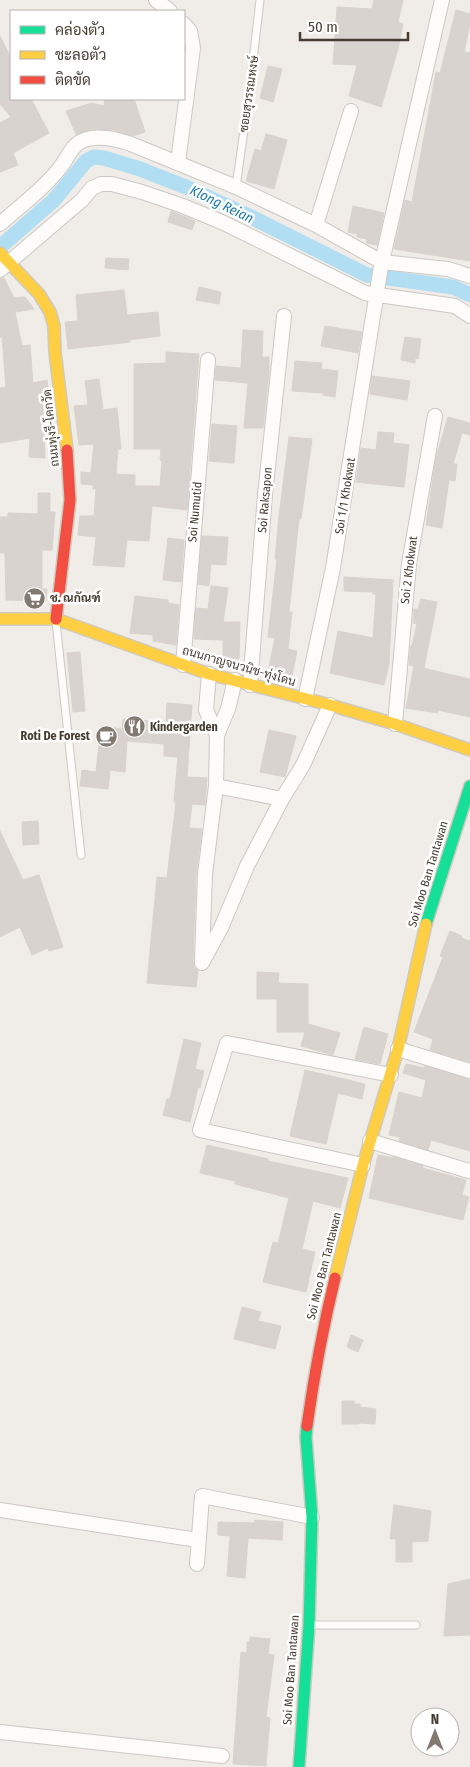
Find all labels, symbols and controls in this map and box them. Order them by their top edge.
legend [10,10,185,100]
scale bar [300,10,408,42]
text: 50 m [308,18,338,36]
text: คล่องตัว [55,20,105,39]
text: ชะลอตัว [55,46,106,64]
street label: ซอยสุวรรณหงษ์ [236,54,263,133]
text: ติดขัด [55,71,91,89]
water label: Klong Reian [187,182,256,227]
street label: ถนนทุ่งรี-โคกวัด [39,388,64,468]
street label: Soi 1/1 Khokwat [332,457,358,535]
street label: Soi Raksapon [255,467,275,533]
street label: Soi Numutid [185,481,205,543]
street label: Soi 2 Khokwat [398,535,420,605]
supermarket icon: ช. ณกัณฑ์ [22,586,46,610]
place label: ช. ณกัณฑ์ [50,590,101,605]
street label: ถนนกาญจนวนิช-ทุ่งโดน [180,642,298,691]
restaurant icon: Kindergarden [122,715,146,739]
place label: Kindergarden [150,720,218,734]
cafe icon: Roti De Forest [94,724,118,748]
place label: Roti De Forest [21,729,91,743]
street label: Soi Moo Ban Tantawan [405,819,451,929]
street label: Soi Moo Ban Tantawan [304,1211,344,1321]
street label: Soi Moo Ban Tantawan [280,1614,302,1726]
north arrow [410,1707,460,1757]
text: N [431,1711,439,1728]

